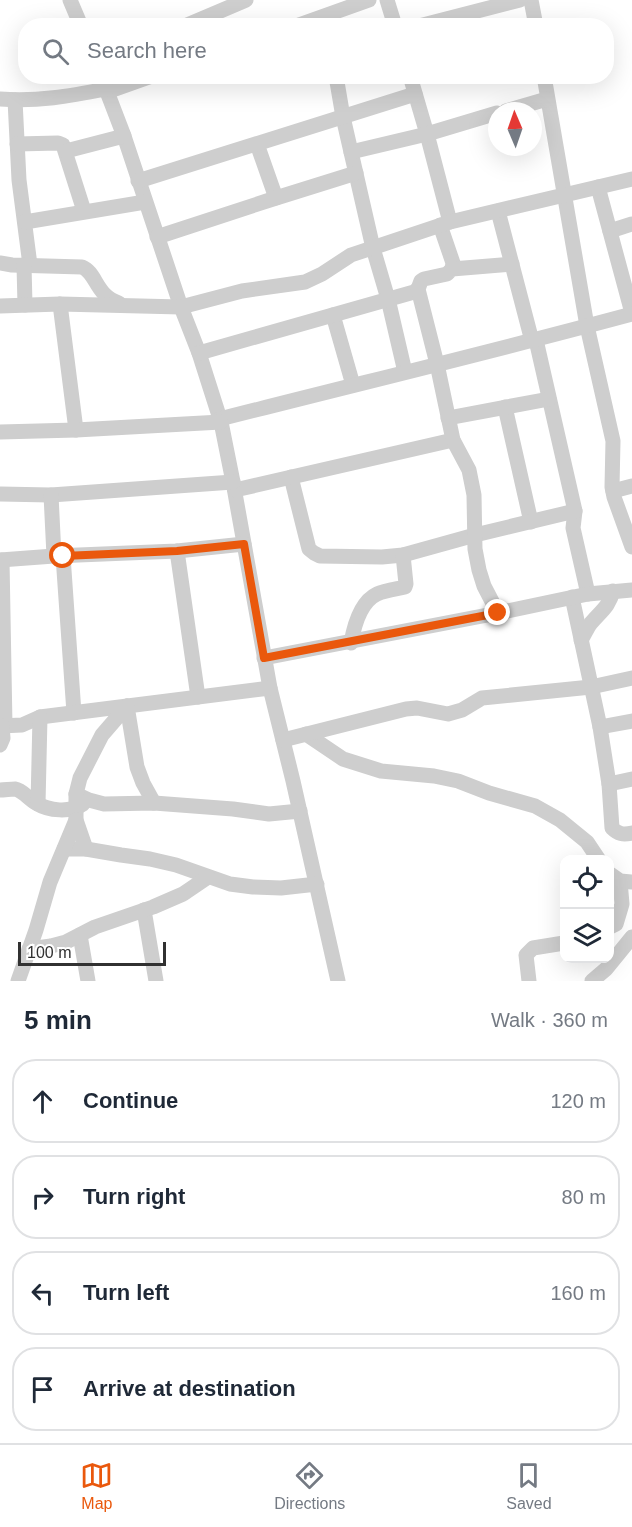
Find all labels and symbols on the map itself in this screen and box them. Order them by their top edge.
north arrow [488,102,542,156]
route start [49,542,75,568]
route end [484,599,510,625]
scale bar [18,939,166,966]

